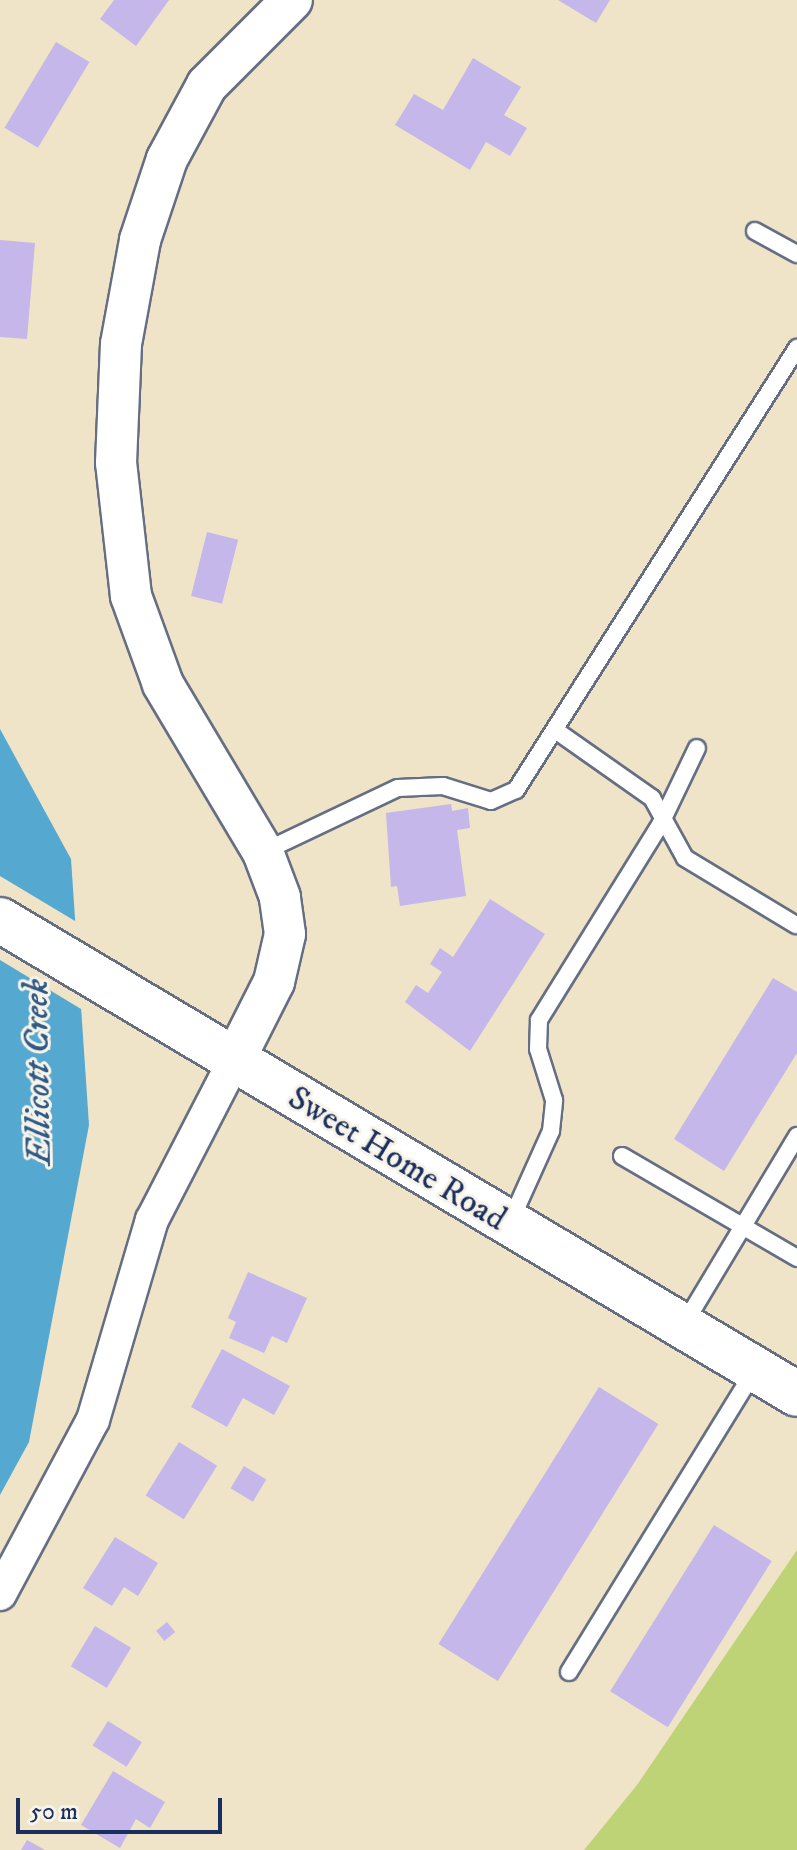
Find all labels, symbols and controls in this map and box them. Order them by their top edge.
water label: Ellicott Creek [15,978,61,1166]
street label: Sweet Home Road [280,1078,514,1240]
scale bar [20,1782,226,1832]
text: 50 m [30,1797,78,1827]

